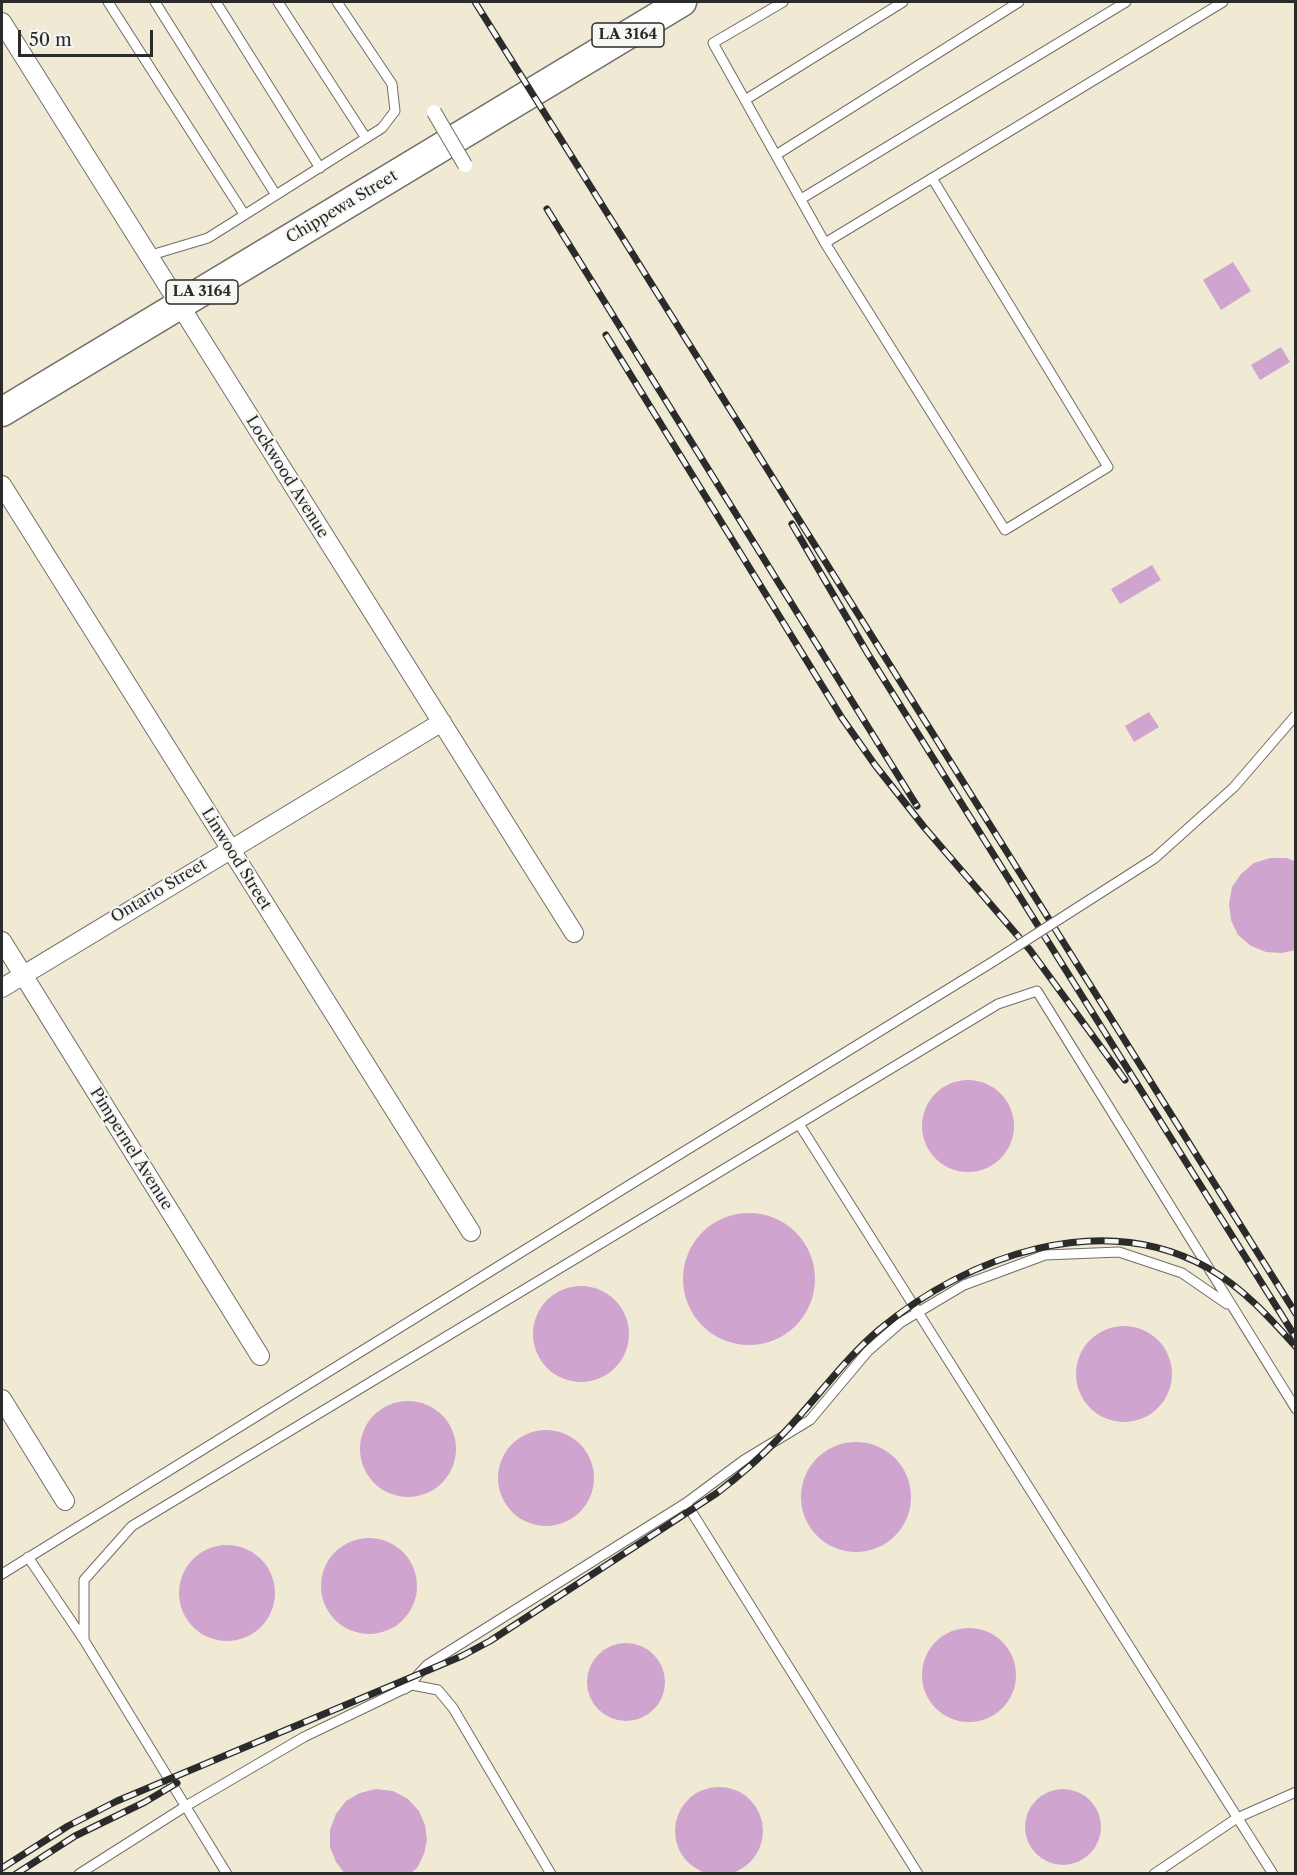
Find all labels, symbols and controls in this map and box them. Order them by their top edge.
scale bar [21,18,156,56]
road number: LA 3164 [592,23,664,47]
text: 50 m [29,29,72,51]
street label: Chippewa Street [283,166,401,248]
road number: LA 3164 [166,280,238,304]
street label: Lockwood Avenue [242,412,332,542]
street label: Linwood Street [197,804,275,914]
street label: Ontario Street [108,855,210,927]
street label: Pimpernel Avenue [86,1084,176,1214]

